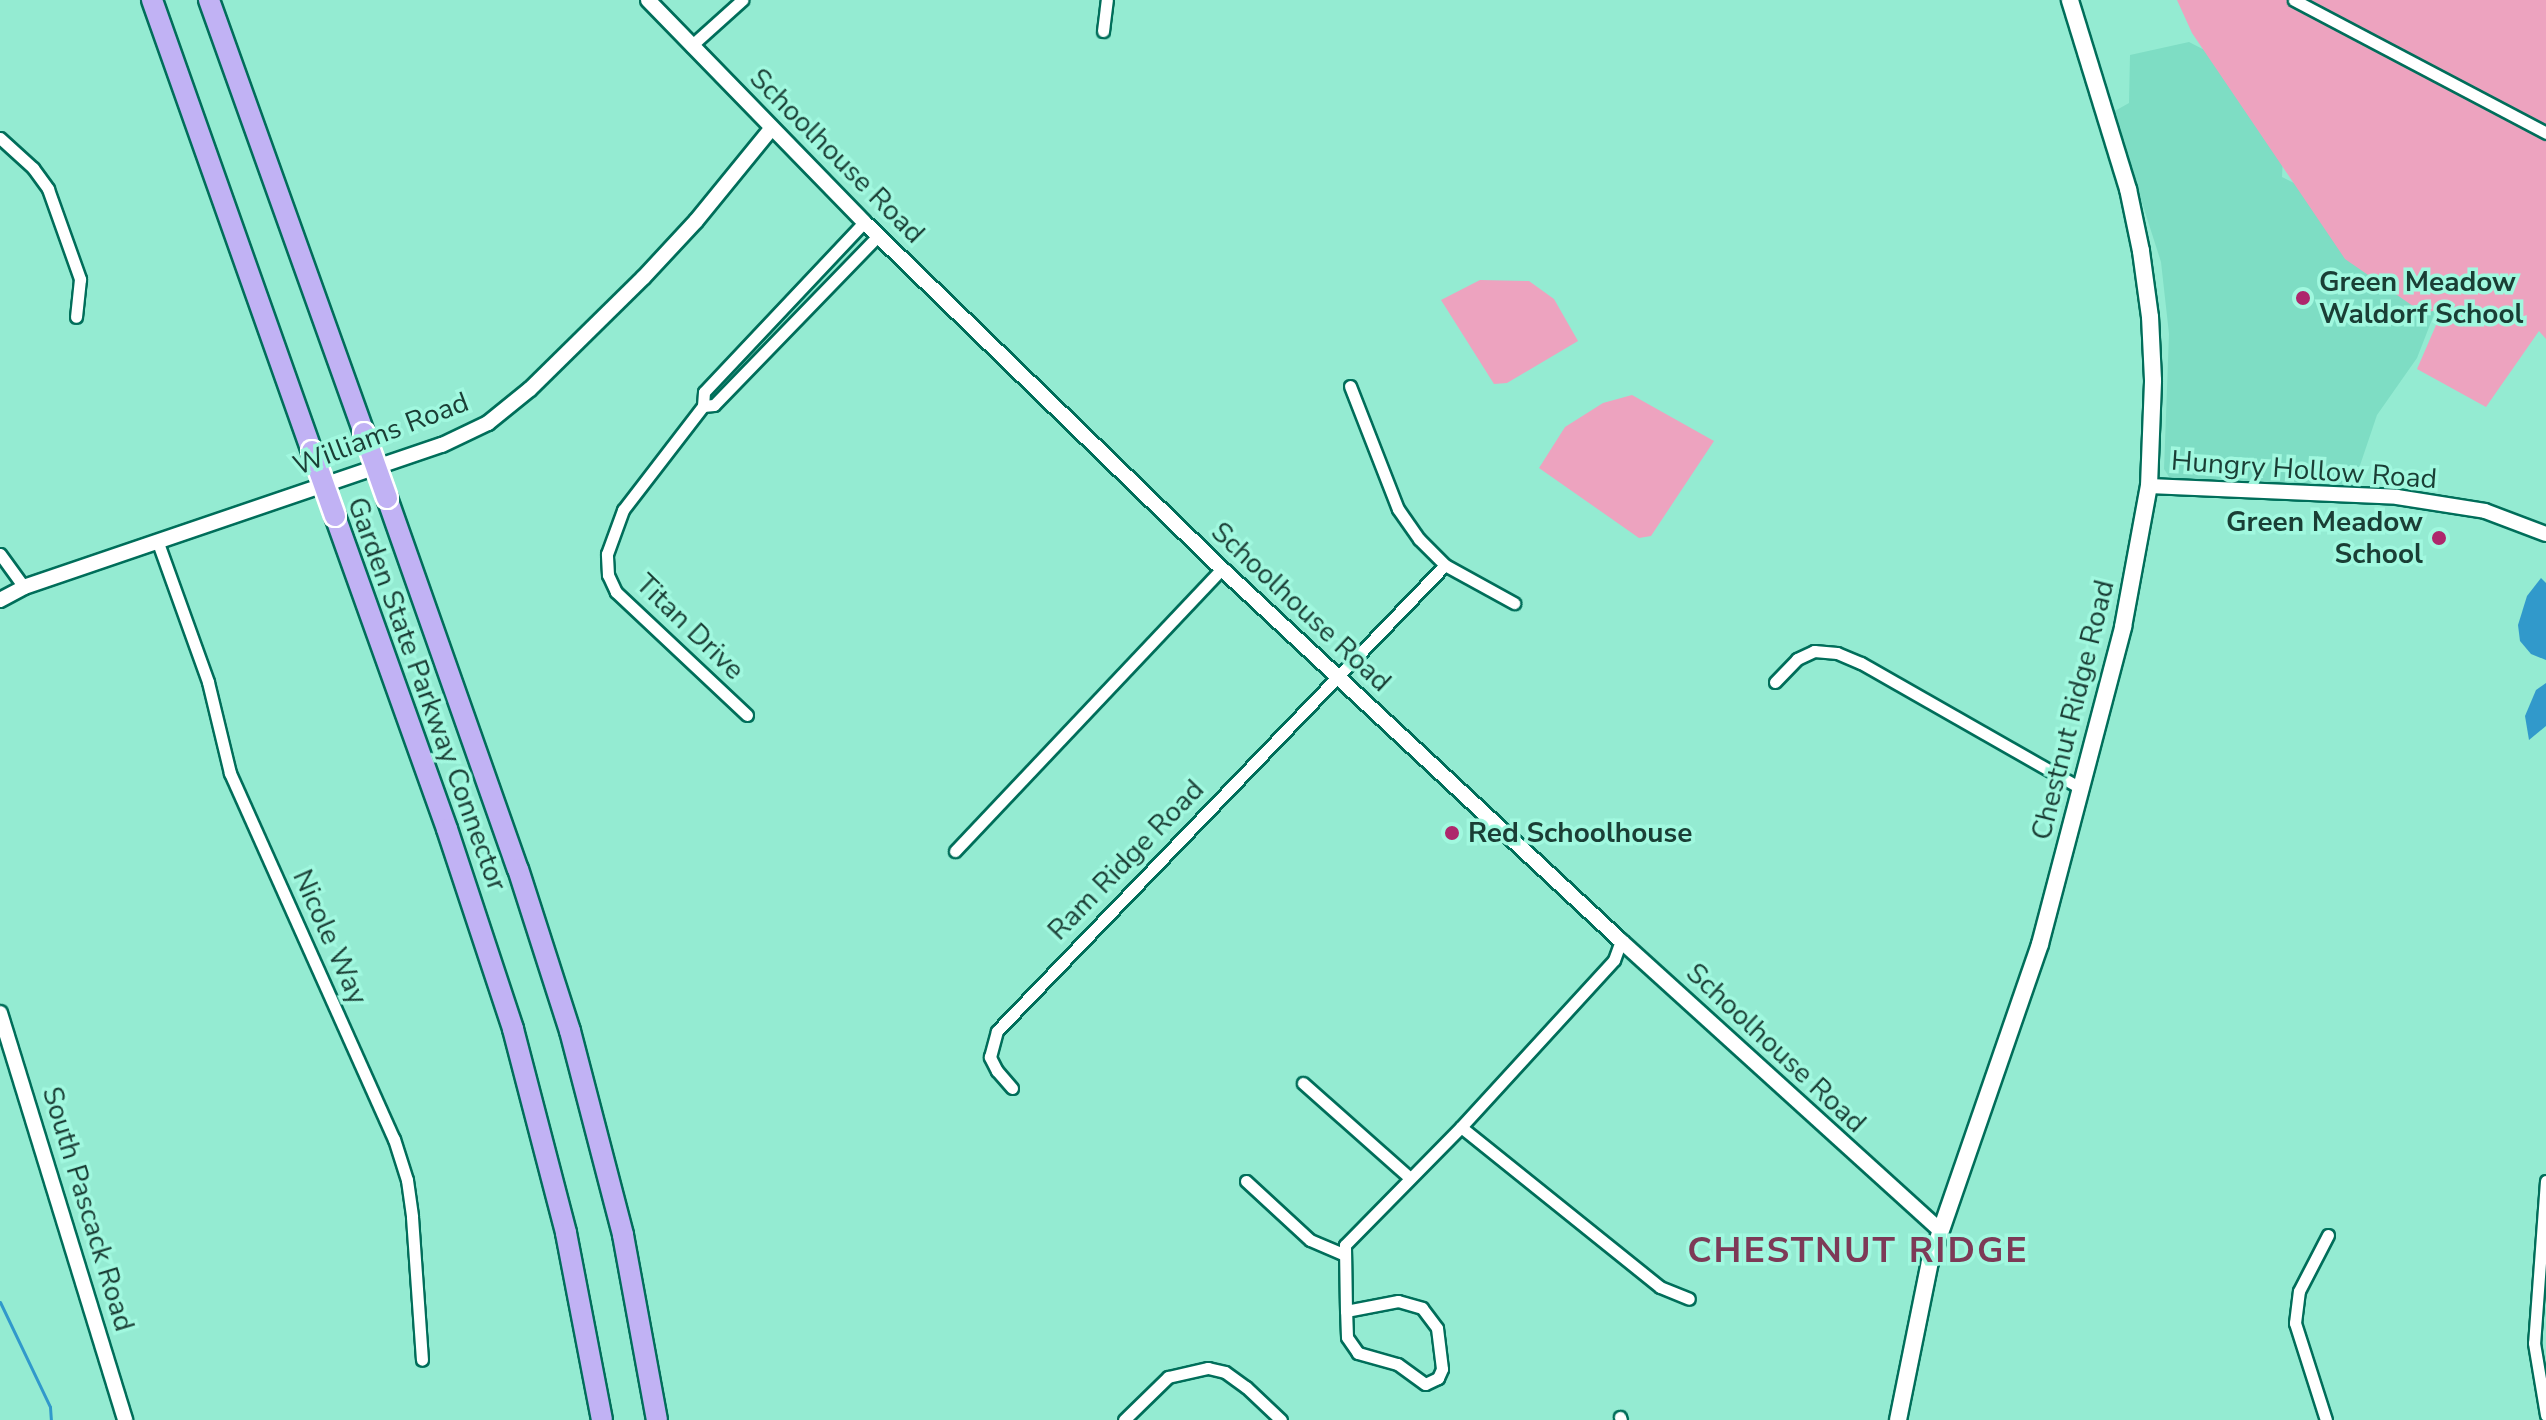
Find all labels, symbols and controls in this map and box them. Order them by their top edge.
street label: Schoolhouse Road [743,62,931,250]
place label: Green Meadow Waldorf School [2319,265,2523,331]
marker: Green Meadow Waldorf School [2294,289,2312,307]
street label: Williams Road [289,385,473,483]
street label: Hungry Hollow Road [2170,444,2438,496]
street label: Garden State Parkway Connector [340,493,514,895]
place label: Green Meadow School [2226,505,2423,571]
street label: Schoolhouse Road [1204,515,1398,699]
marker: Green Meadow School [2430,529,2448,547]
street label: Titan Drive [629,567,751,687]
street label: Chestnut Ridge Road [2024,577,2122,843]
street label: Ram Ridge Road [1041,773,1211,947]
place label: Red Schoolhouse [1468,816,1692,850]
marker: Red Schoolhouse [1443,824,1461,842]
street label: Nicole Way [285,864,375,1010]
street label: Schoolhouse Road [1679,956,1873,1140]
street label: South Pascack Road [35,1083,141,1335]
district label: CHESTNUT RIDGE [1687,1229,2029,1273]

